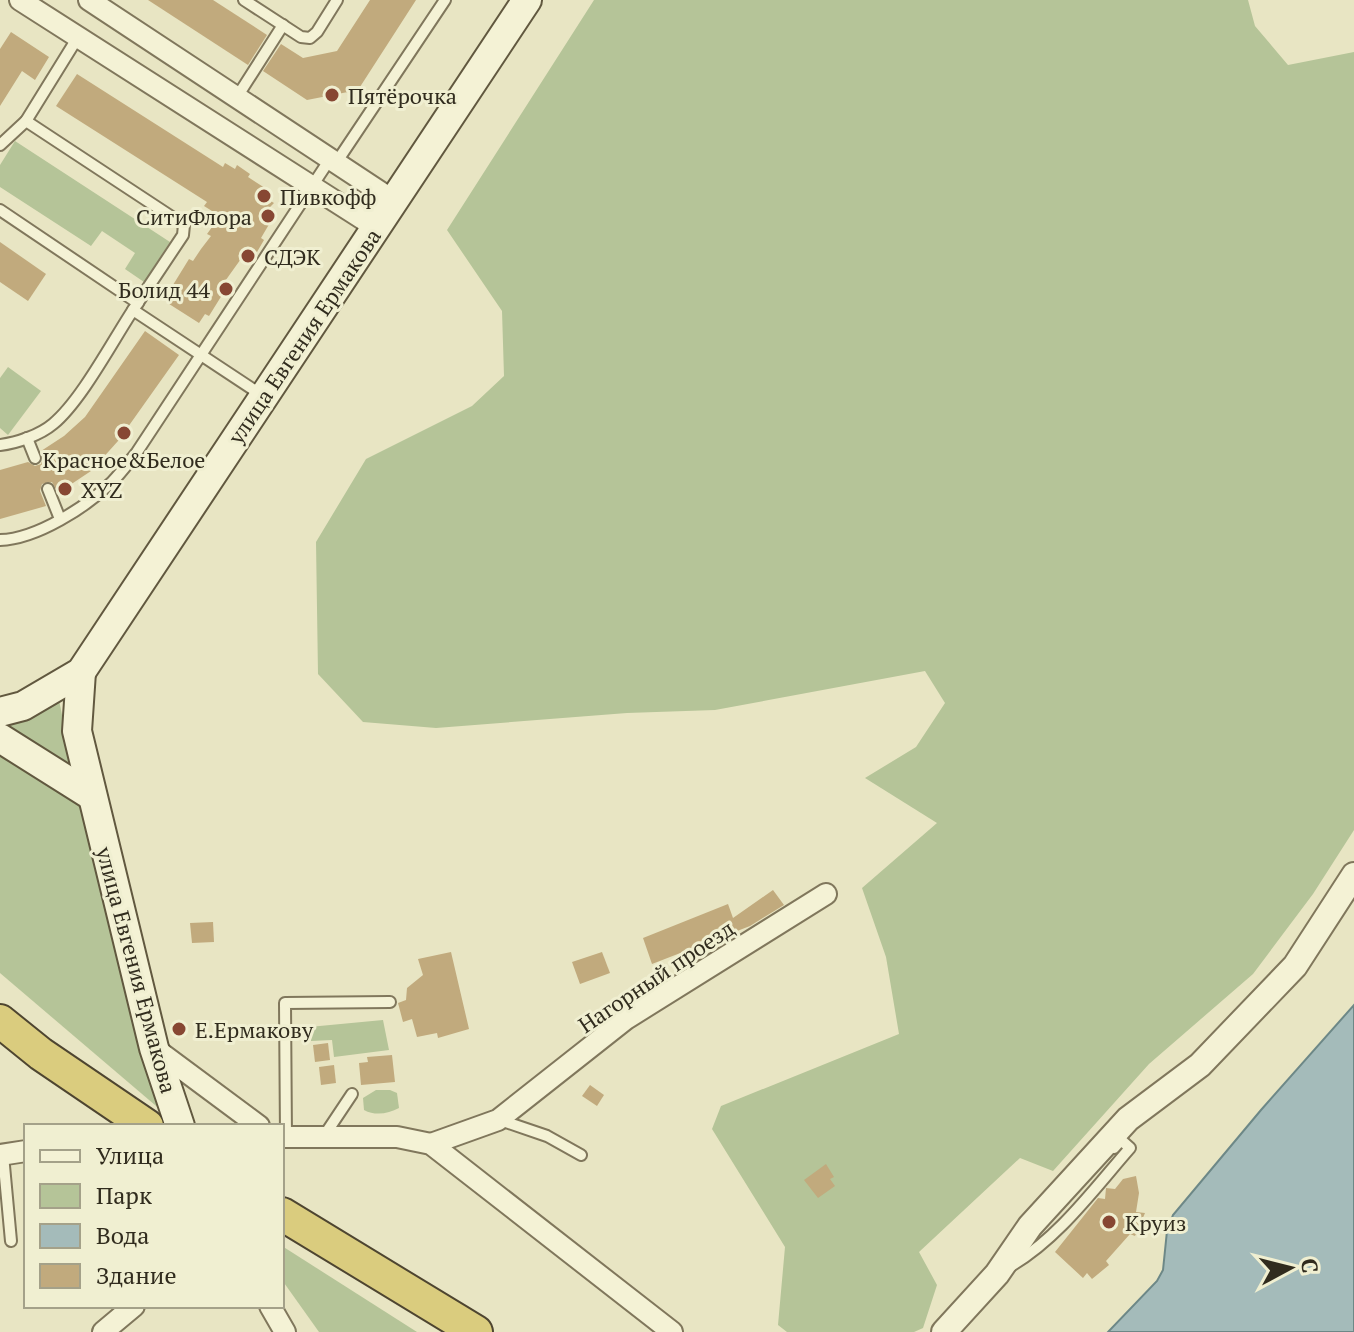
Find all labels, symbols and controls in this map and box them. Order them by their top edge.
place label: Пятёрочка [348,81,457,110]
marker: Пятёрочка [323,86,341,104]
place label: Пивкофф [280,182,377,211]
marker: Пивкофф [255,187,273,205]
place label: СитиФлора [136,202,252,231]
marker: СитиФлора [259,207,277,225]
street label: улица Евгения Ермакова [220,223,387,450]
place label: СДЭК [264,242,321,271]
marker: СДЭК [239,247,257,265]
place label: Болид 44 [118,275,210,304]
marker: Болид 44 [217,280,235,298]
marker: Красное&Белое [115,424,133,442]
place label: Красное&Белое [43,445,205,474]
place label: XYZ [81,475,122,504]
marker: XYZ [56,480,74,498]
street label: улица Евгения Ермакова [90,843,184,1096]
street label: Нагорный проезд [572,913,740,1039]
place label: Е.Ермакову [195,1015,314,1044]
marker: Е.Ермакову [170,1020,188,1038]
legend [24,1124,284,1308]
text: Улица [96,1139,164,1171]
text: Парк [96,1179,152,1211]
place label: Круиз [1125,1208,1186,1237]
marker: Круиз [1100,1213,1118,1231]
text: Вода [96,1219,149,1251]
north arrow [1250,1228,1330,1308]
text: С [1295,1257,1326,1274]
text: Здание [96,1259,177,1291]

